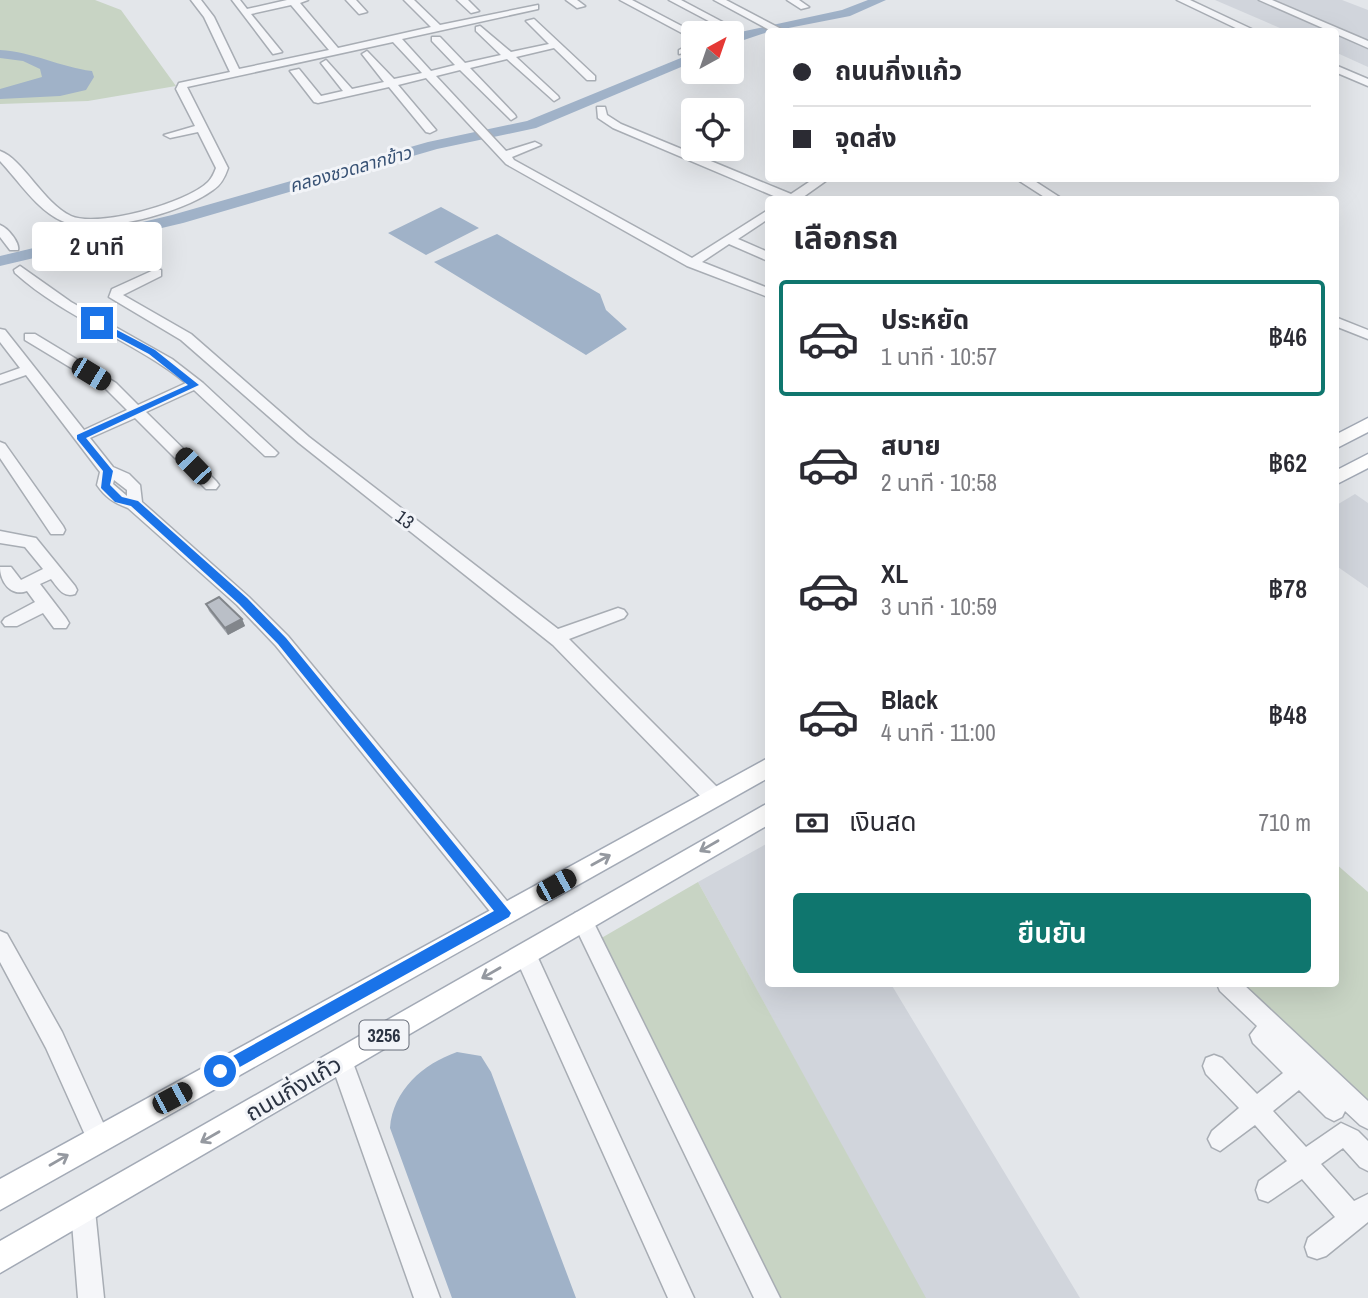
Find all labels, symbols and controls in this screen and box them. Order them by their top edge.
north arrow [681,21,744,84]
map controls [681,21,744,161]
text: ถนนกิ่งแก้ว [835,53,962,88]
button: locate [681,98,744,161]
text: จุดส่ง [835,120,897,155]
water label: คลองชวดลากข้าว [286,139,415,198]
text: เลือกรถ [793,216,898,259]
callout: 2 นาที [32,222,162,270]
text: 2 นาที [70,231,124,262]
text: ประหยัด [881,302,969,337]
route end [81,307,113,339]
icon: car [797,307,860,370]
text: ฿46 [1268,319,1307,354]
text: 1 นาที · 10:57 [881,341,997,372]
car [68,354,115,394]
text: สบาย [881,428,941,463]
icon: car [797,433,860,496]
car [171,444,216,488]
text: ฿62 [1268,445,1307,480]
text: 2 นาที · 10:58 [881,467,997,498]
street label: 13 [390,503,420,535]
text: XL [881,556,908,591]
icon: car [797,559,860,622]
text: ฿78 [1268,571,1307,606]
text: 3 นาที · 10:59 [881,591,997,622]
text: Black [881,682,938,717]
icon: car [797,685,860,748]
text: ฿48 [1268,697,1307,732]
text: 4 นาที · 11:00 [881,717,996,748]
icon: cash [793,804,831,842]
text: เงินสด [849,804,916,839]
text: 710 m [1259,807,1311,838]
one-way arrow [699,840,719,854]
one-way arrow [590,853,610,867]
car [533,866,580,904]
button: ยืนยัน [793,893,1311,973]
one-way arrow [482,967,502,981]
road number: 3256 [360,1020,408,1050]
street label: ถนนกิ่งแก้ว [239,1048,347,1128]
route start [204,1055,236,1087]
car [149,1079,196,1117]
one-way arrow [200,1130,220,1144]
one-way arrow [49,1153,69,1167]

